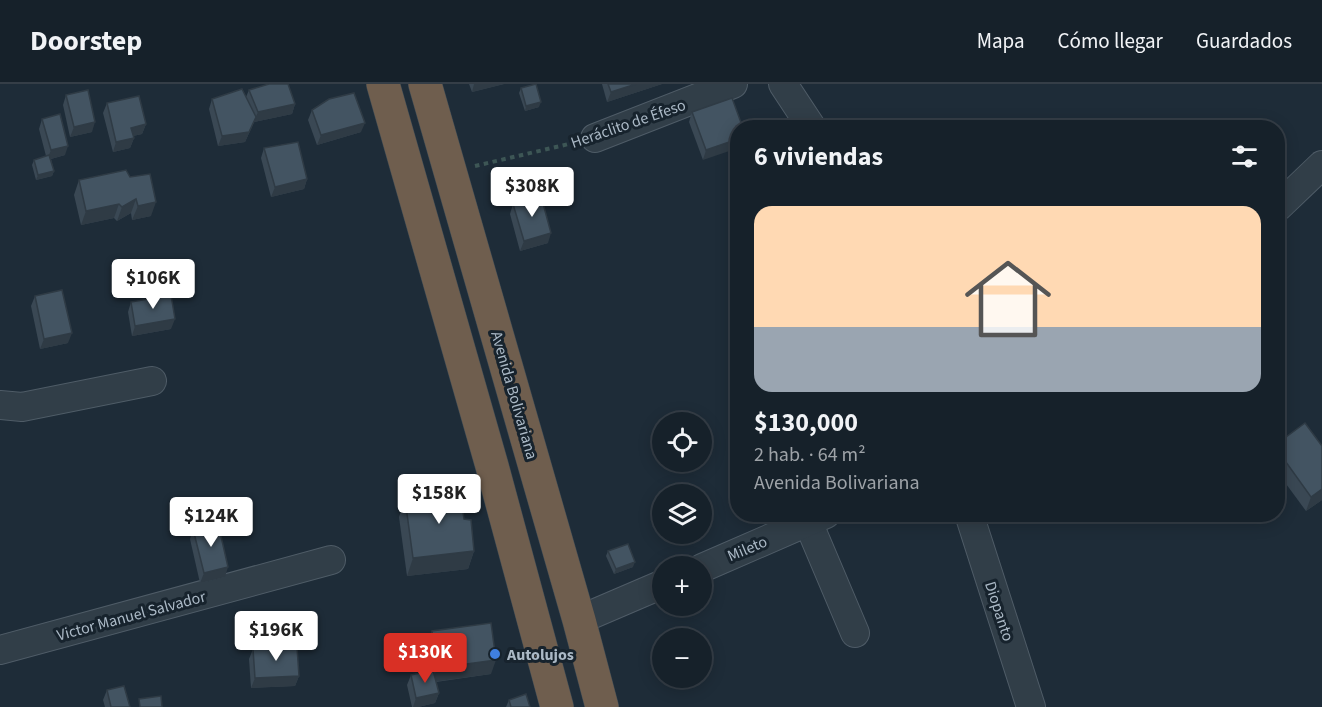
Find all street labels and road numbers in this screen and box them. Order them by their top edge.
street label: Heráclito de Éfeso [568,94,689,154]
street label: Avenida Bolivariana [485,329,543,462]
street label: Mileto [724,531,771,567]
street label: Diopanto [979,579,1019,644]
street label: Victor Manuel Salvador [54,585,209,646]

